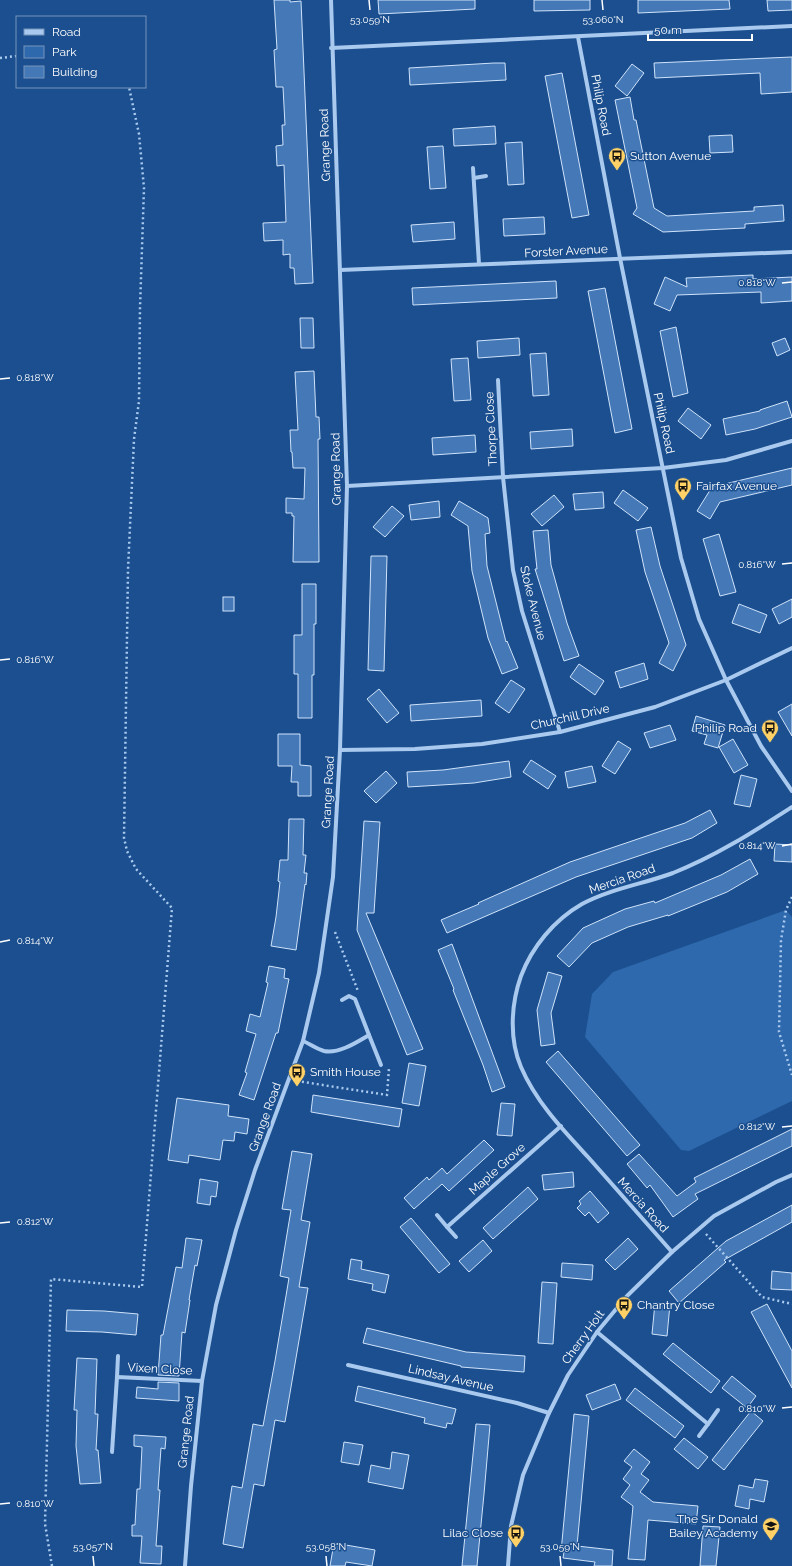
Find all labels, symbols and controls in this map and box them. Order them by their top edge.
text: 53.059°N [350,14,390,25]
text: 53.060°N [582,14,624,25]
legend [16,16,146,88]
scale bar [648,16,752,42]
text: 50 m [654,23,682,37]
text: Road [52,25,81,39]
text: Park [52,45,77,59]
text: Building [52,65,98,79]
street label: Philip Road [588,73,614,137]
street label: Grange Road [317,108,333,182]
bus stop icon: Sutton Avenue [607,146,627,171]
place label: Sutton Avenue [630,149,711,163]
street label: Forster Avenue [524,242,608,260]
text: 0.818°W [738,277,776,288]
text: 0.818°W [16,372,54,383]
street label: Thorpe Close [482,391,500,467]
street label: Philip Road [651,391,677,455]
street label: Grange Road [328,433,344,505]
bus stop icon: Fairfax Avenue [673,476,693,501]
place label: Fairfax Avenue [696,479,777,493]
text: 0.816°W [738,559,776,570]
street label: Stoke Avenue [517,564,549,642]
text: 0.816°W [16,654,54,665]
street label: Churchill Drive [529,701,611,733]
bus stop icon: Philip Road [760,718,780,743]
place label: Philip Road [695,721,757,735]
street label: Grange Road [319,755,337,829]
text: 0.814°W [739,840,776,851]
street label: Mercia Road [587,861,657,897]
text: 0.814°W [17,935,54,946]
bus stop icon: Smith House [287,1062,307,1087]
place label: Smith House [310,1065,381,1079]
street label: Grange Road [246,1080,284,1154]
text: 0.812°W [739,1121,776,1132]
street label: Maple Grove [466,1140,528,1198]
street label: Mercia Road [615,1175,671,1235]
text: 0.812°W [17,1216,54,1227]
bus stop icon: Chantry Close [614,1295,634,1320]
place label: Chantry Close [637,1298,715,1312]
street label: Cherry Holt [559,1307,607,1367]
street label: Vixen Close [127,1360,193,1378]
street label: Lindsay Avenue [407,1361,495,1395]
street label: Grange Road [175,1395,197,1469]
text: 0.810°W [738,1403,776,1414]
text: 0.810°W [16,1498,54,1509]
place label: The Sir Donald Bailey Academy [669,1512,758,1540]
school or university icon: The Sir Donald Bailey Academy [761,1516,781,1541]
bus stop icon: Lilac Close [506,1523,526,1548]
place label: Lilac Close [442,1526,503,1540]
text: 53.057°N [73,1541,113,1552]
text: 53.058°N [306,1541,346,1552]
text: 53.059°N [540,1541,580,1552]

